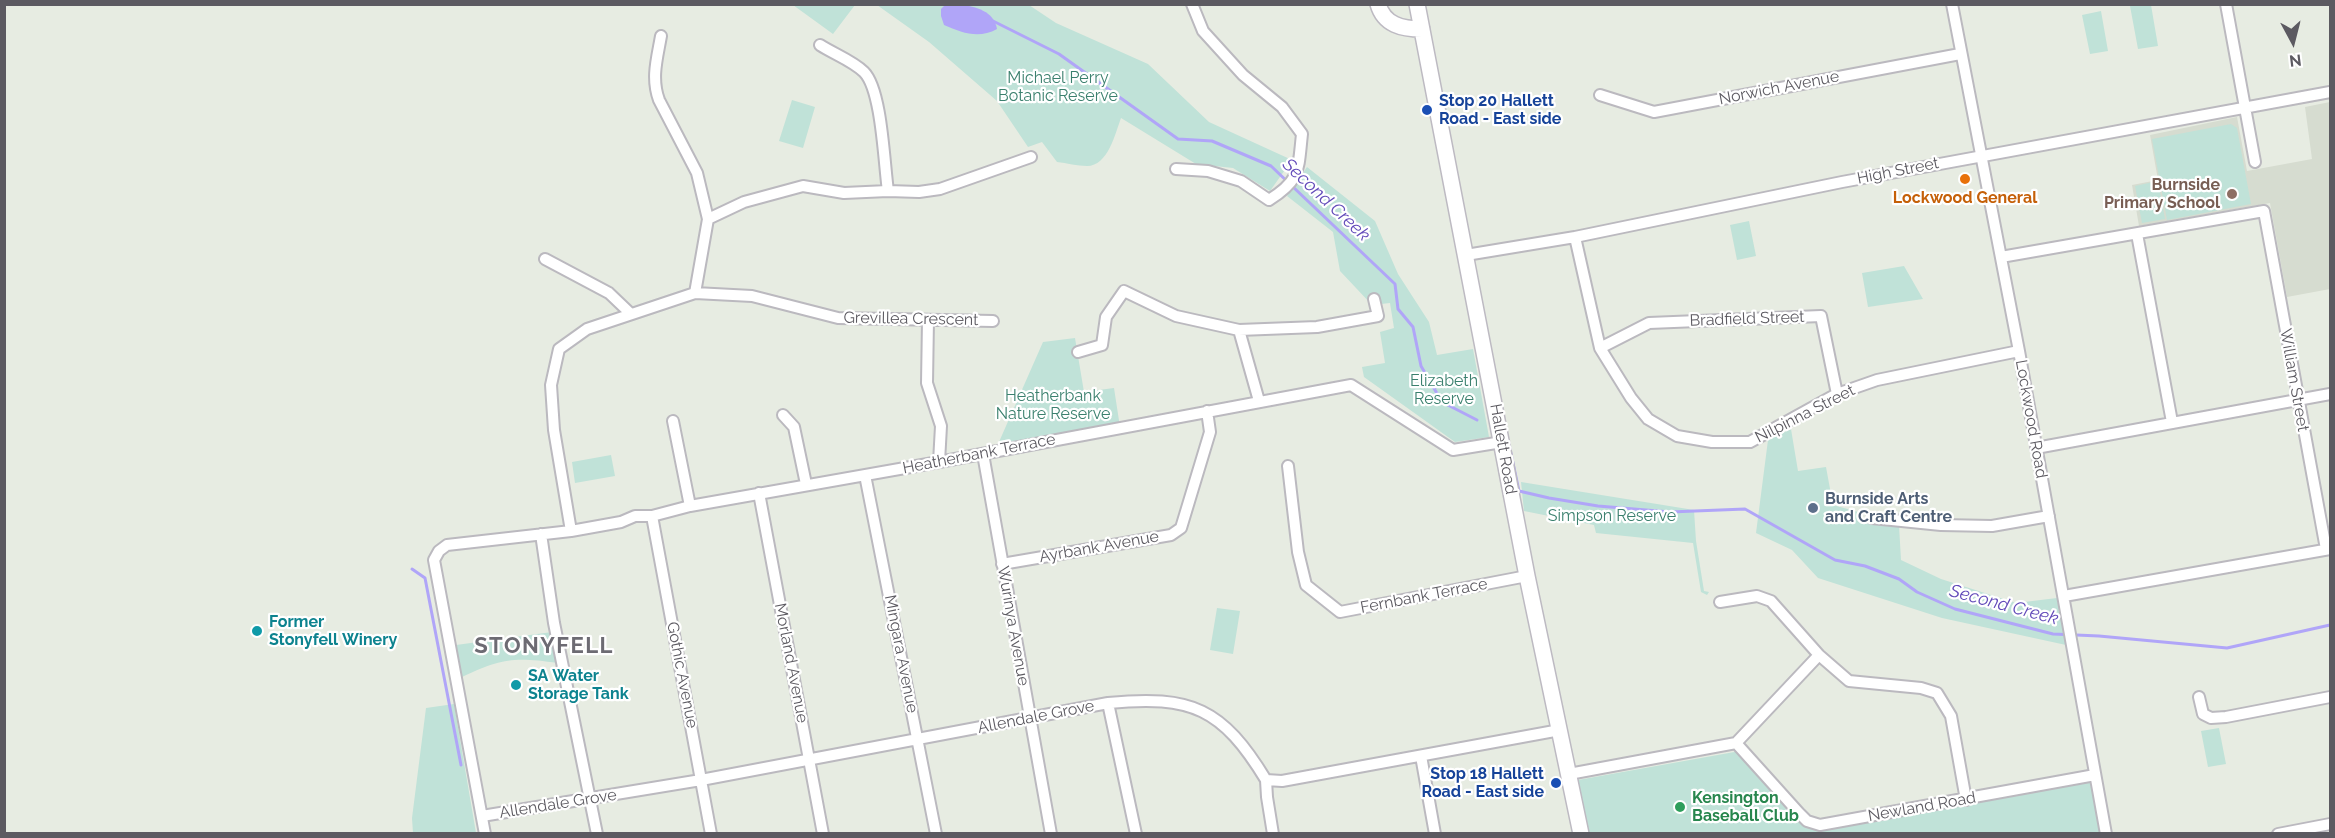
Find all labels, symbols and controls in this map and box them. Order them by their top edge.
north arrow [2263,12,2323,72]
text: N [2288,50,2302,71]
street label: Norwich Avenue [1717,67,1841,109]
park label: Michael Perry Botanic Reserve [998,68,1118,106]
place label: Stop 20 Hallett Road - East side [1439,91,1561,129]
marker: Stop 20 Hallett Road - East side [1420,103,1434,117]
water label: Second Creek [1278,154,1374,246]
street label: High Street [1855,154,1941,188]
marker: Lockwood General [1958,172,1972,186]
place label: Burnside Primary School [2104,175,2220,213]
marker: Burnside Primary School [2225,187,2239,201]
place label: Lockwood General [1893,188,2037,208]
street label: Bradfield Street [1689,307,1805,331]
street label: Grevillea Crescent [843,308,979,330]
street label: William Street [2275,327,2313,433]
street label: Lockwood Road [2011,358,2051,480]
park label: Elizabeth Reserve [1410,371,1478,409]
street label: Nilpinna Street [1752,381,1858,447]
park label: Heatherbank Nature Reserve [996,386,1110,424]
street label: Hallett Road [1486,402,1520,496]
street label: Heatherbank Terrace [901,430,1057,478]
place label: Burnside Arts and Craft Centre [1825,489,1952,527]
marker: Burnside Arts and Craft Centre [1806,501,1820,515]
park label: Simpson Reserve [1548,506,1676,526]
street label: Ayrbank Avenue [1038,527,1160,567]
street label: Wurinya Avenue [993,565,1033,687]
street label: Fernbank Terrace [1359,574,1489,618]
water label: Second Creek [1947,580,2061,630]
street label: Mingara Avenue [880,593,922,715]
street label: Morland Avenue [770,601,812,725]
place label: Former Stonyfell Winery [269,612,397,650]
street label: Gothic Avenue [662,620,702,730]
marker: Former Stonyfell Winery [250,624,264,638]
district label: STONYFELL [474,633,614,659]
place label: SA Water Storage Tank [528,666,629,704]
marker: SA Water Storage Tank [509,678,523,692]
street label: Allendale Grove [976,696,1096,738]
place label: Stop 18 Hallett Road - East side [1422,764,1544,802]
marker: Stop 18 Hallett Road - East side [1549,776,1563,790]
street label: Allendale Grove [498,785,618,823]
place label: Kensington Baseball Club [1692,788,1799,826]
street label: Newland Road [1867,788,1977,826]
marker: Kensington Baseball Club [1673,800,1687,814]

